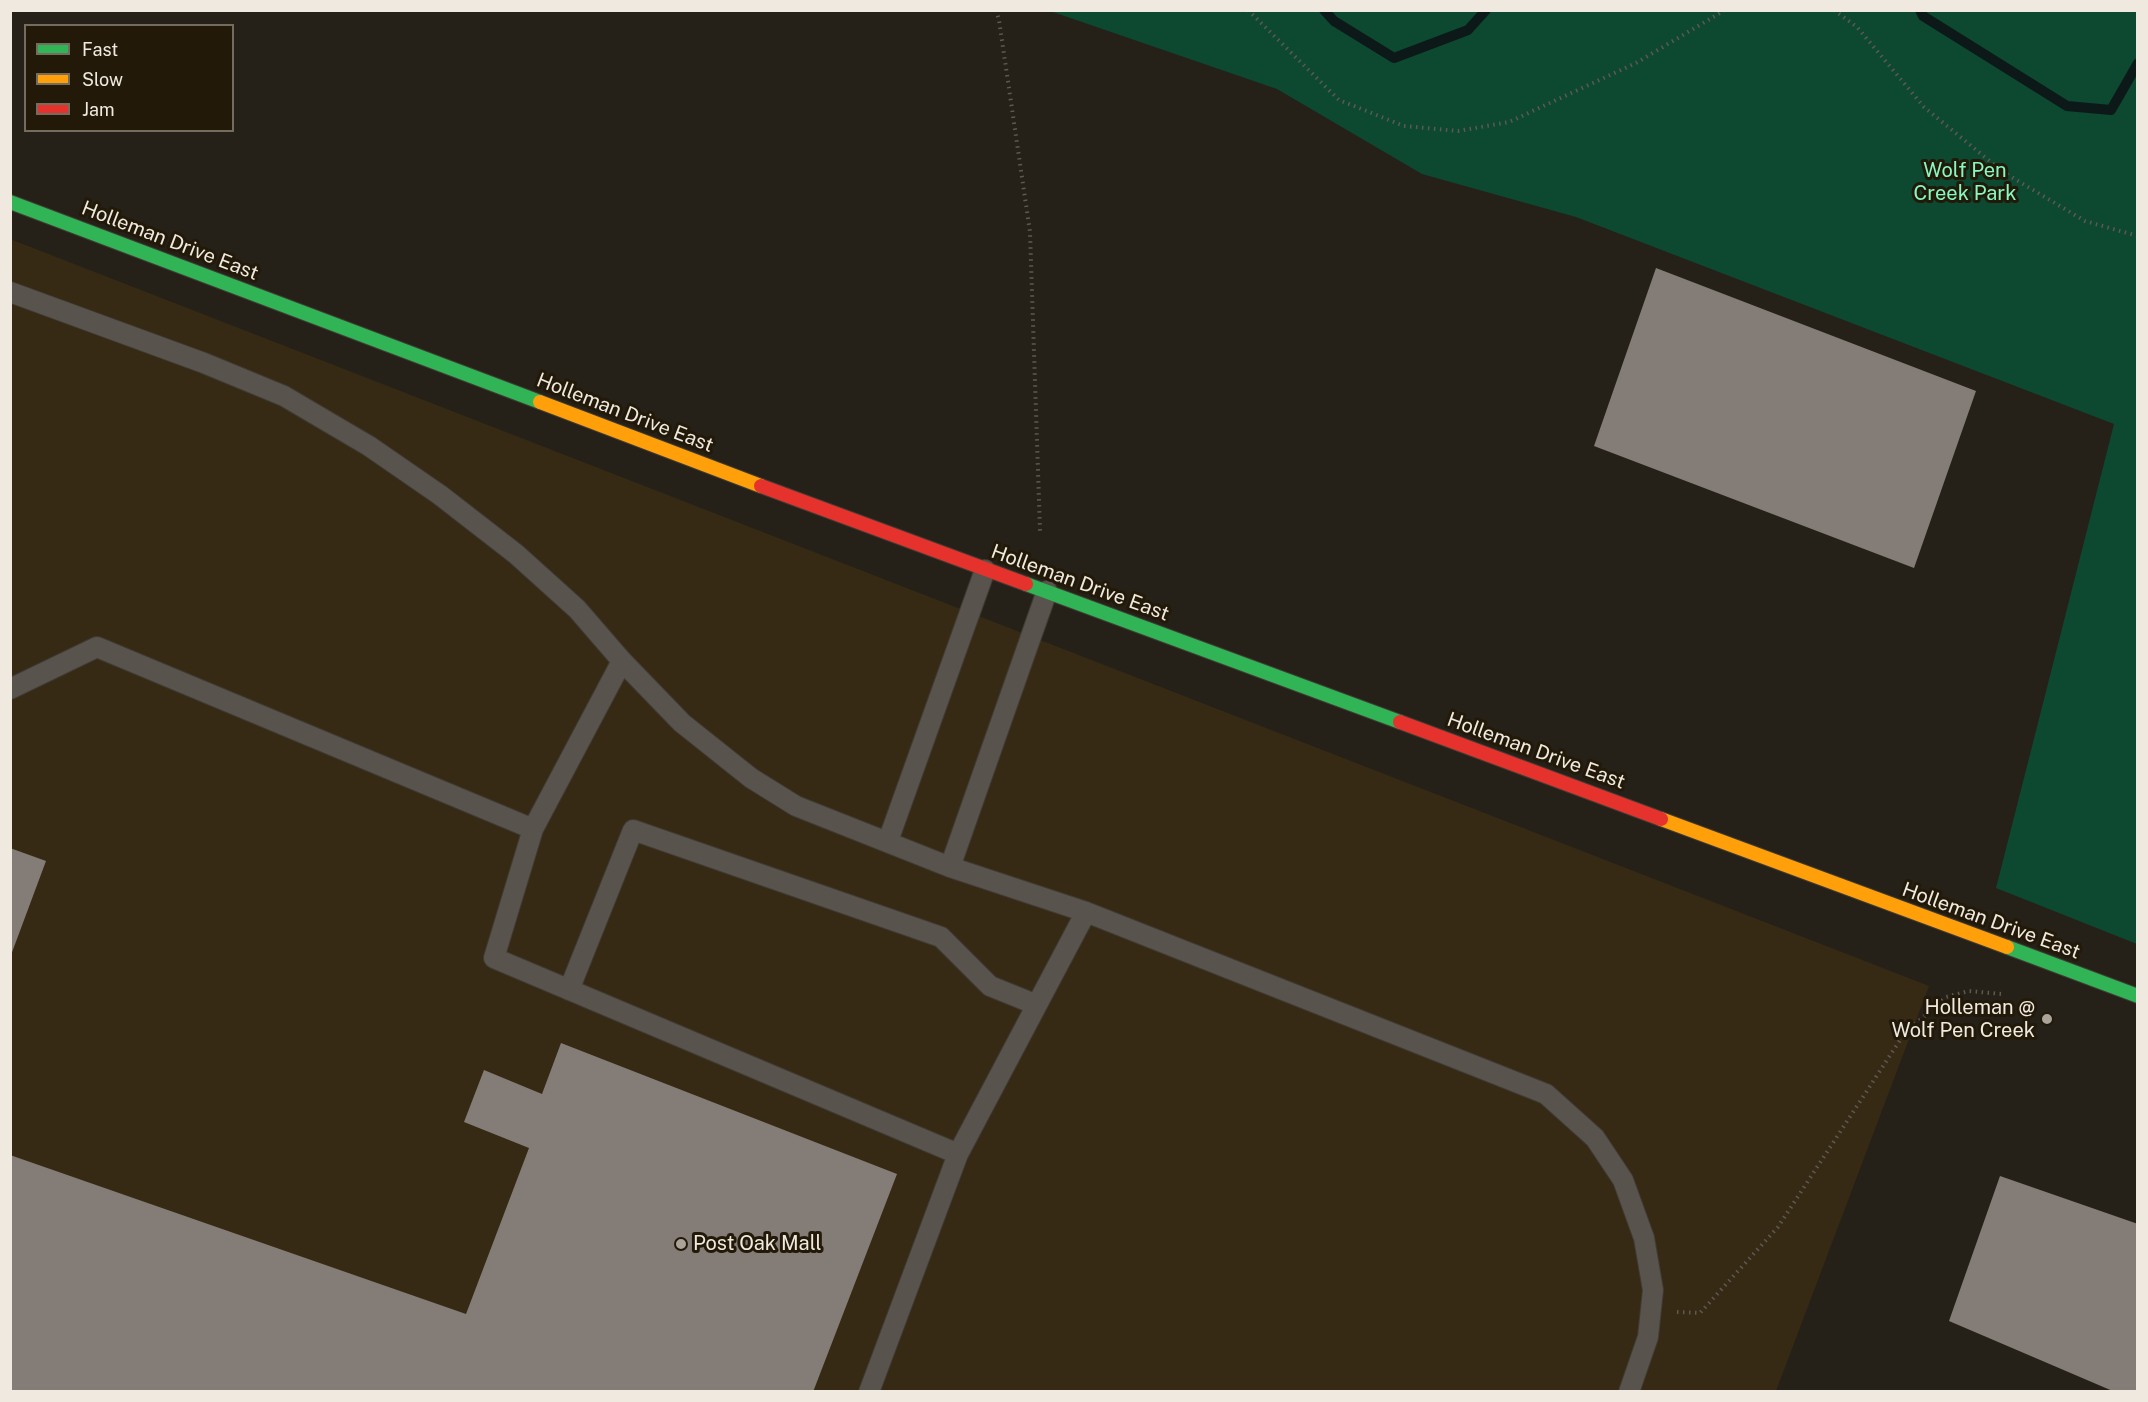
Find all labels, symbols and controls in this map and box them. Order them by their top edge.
legend [24,24,234,132]
text: Fast [82,39,118,60]
text: Slow [82,69,123,90]
text: Jam [82,99,115,120]
park label: Wolf Pen Creek Park [1914,159,2016,206]
street label: Holleman Drive East [78,196,262,286]
street label: Holleman Drive East [533,368,717,458]
street label: Holleman Drive East [988,540,1172,626]
street label: Holleman Drive East [1444,708,1628,794]
street label: Holleman Drive East [1899,878,2083,964]
place label: Holleman @ Wolf Pen Creek [1892,996,2035,1043]
marker: Holleman @ Wolf Pen Creek [2040,1012,2054,1026]
place label: Post Oak Mall [693,1232,821,1256]
marker: Post Oak Mall [674,1237,688,1251]

